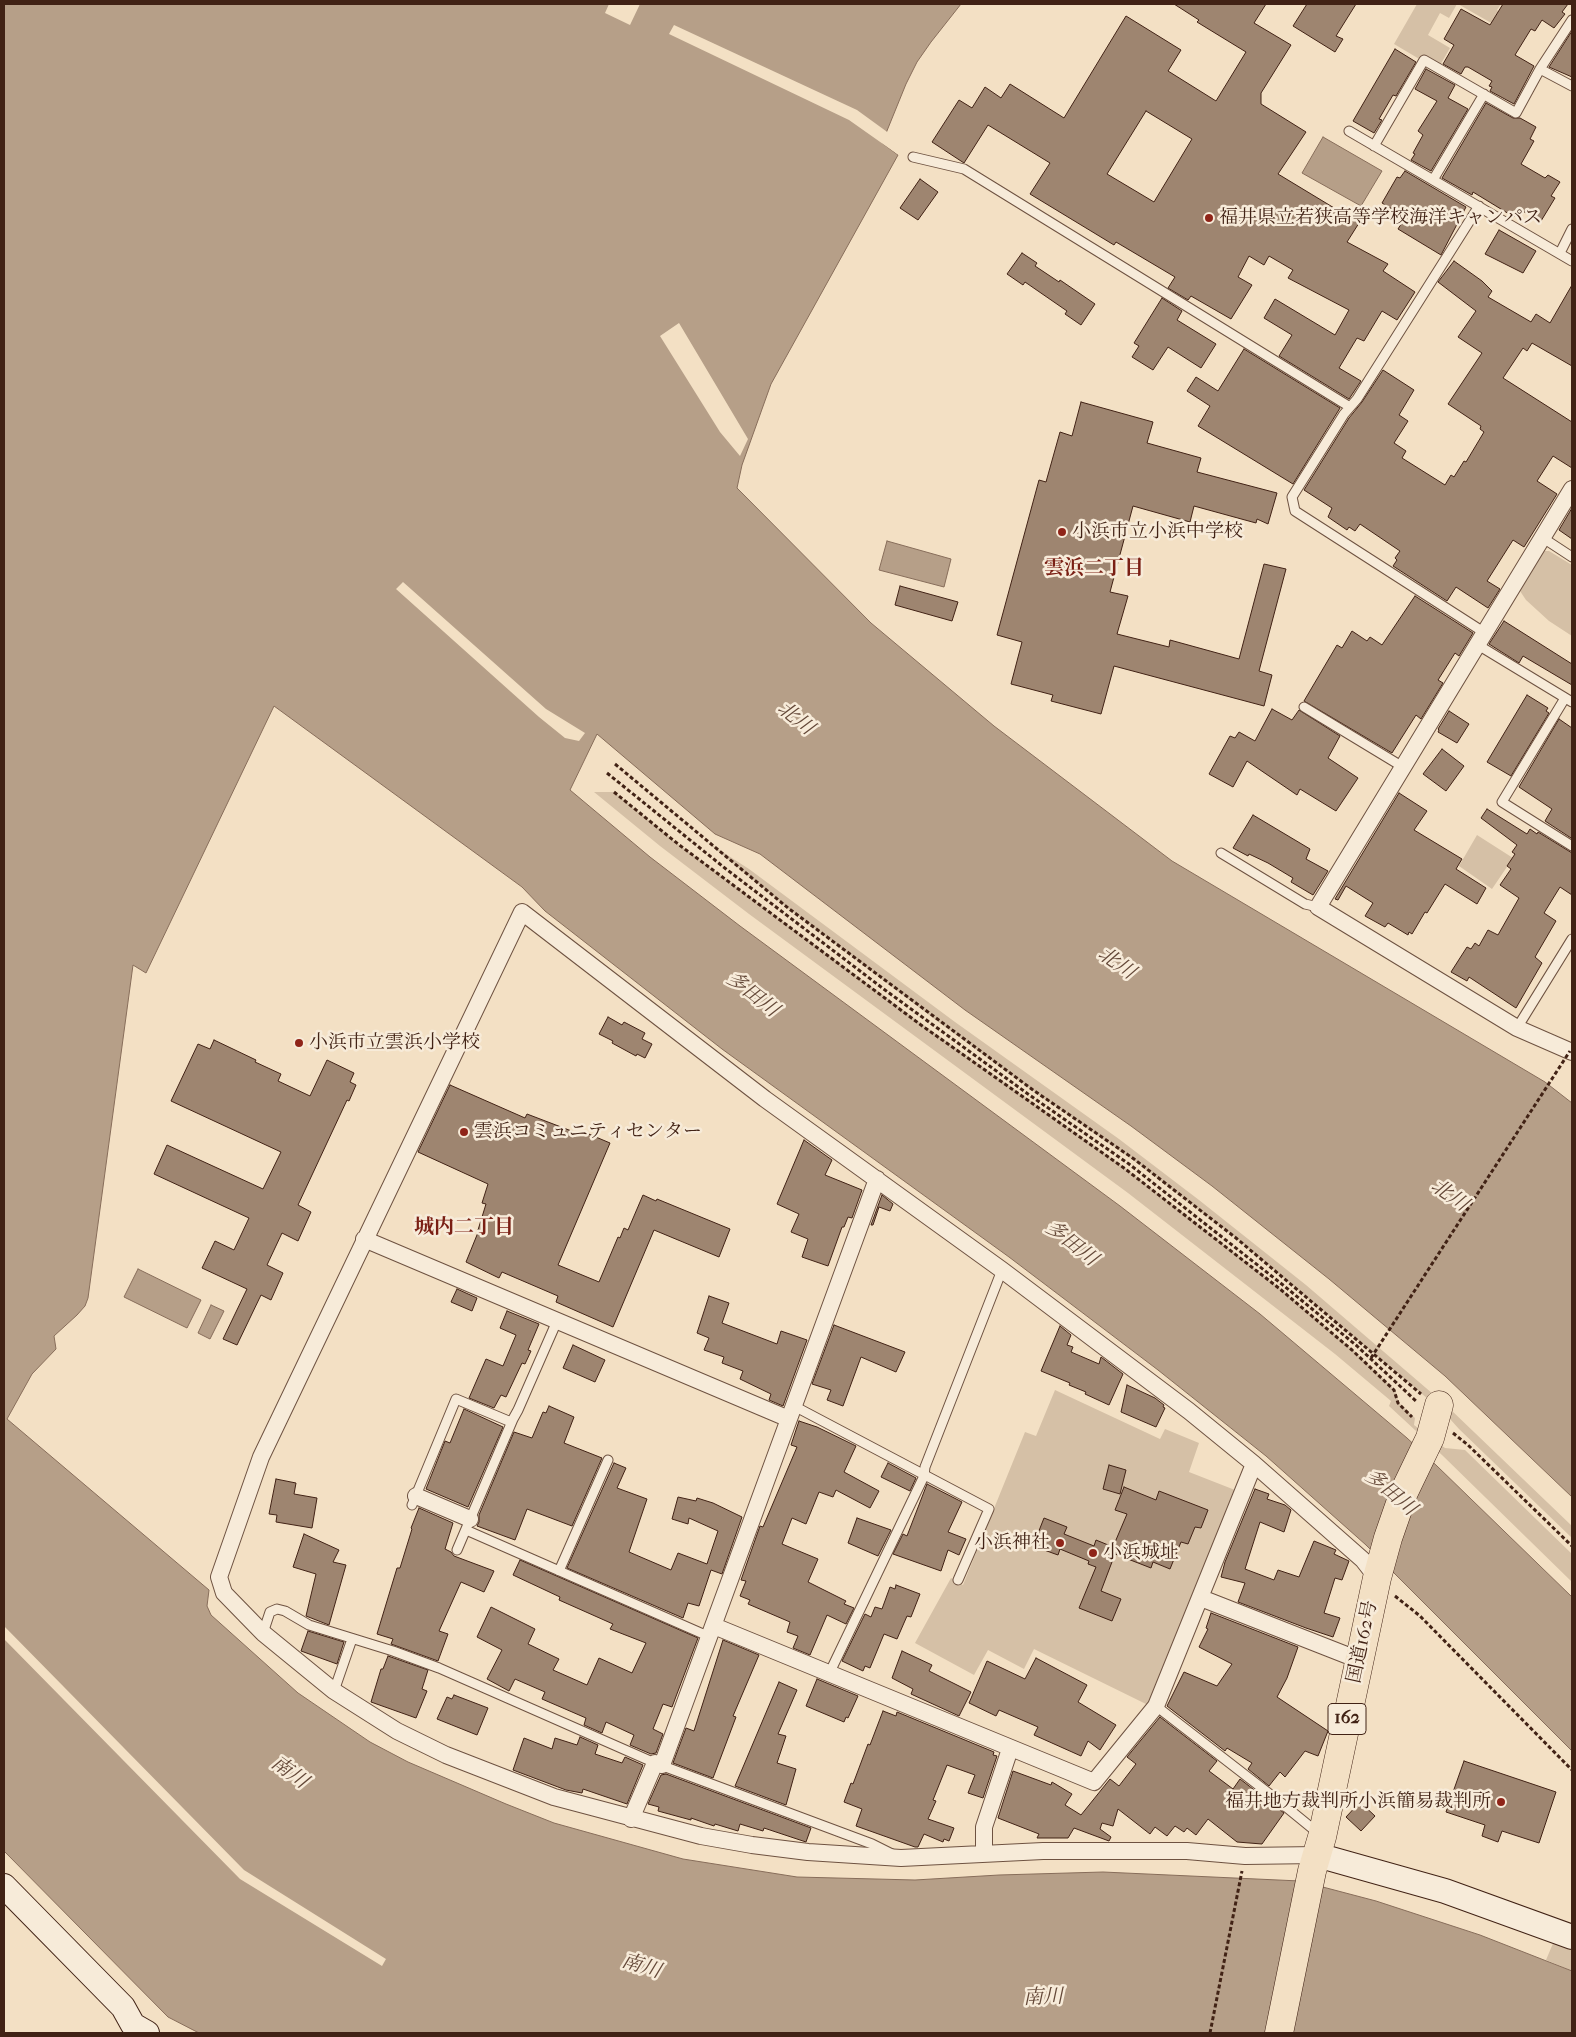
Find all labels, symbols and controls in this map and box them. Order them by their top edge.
place label: 福井県立若狭高等学校海洋キャンパス [1219,207,1542,229]
marker: 福井県立若狭高等学校海洋キャンパス [1203,212,1215,224]
place label: 小浜市立小浜中学校 [1072,521,1243,543]
marker: 小浜市立小浜中学校 [1056,526,1068,538]
district label: 雲浜二丁目 [1044,557,1144,581]
water label: 北川 [772,697,818,741]
water label: 北川 [1093,943,1139,985]
water label: 多田川 [721,967,783,1023]
place label: 小浜市立雲浜小学校 [309,1032,480,1054]
marker: 小浜市立雲浜小学校 [293,1037,305,1049]
place label: 雲浜コミュニティセンター [474,1121,702,1143]
marker: 雲浜コミュニティセンター [458,1126,470,1138]
water label: 北川 [1426,1175,1472,1217]
district label: 城内二丁目 [414,1216,514,1240]
water label: 多田川 [1040,1216,1102,1272]
water label: 多田川 [1359,1465,1421,1521]
place label: 小浜神社 [974,1532,1050,1554]
marker: 小浜神社 [1054,1537,1066,1549]
place label: 小浜城址 [1103,1542,1179,1564]
marker: 小浜城址 [1087,1547,1099,1559]
street label: 国道162号 [1343,1599,1383,1685]
road number: 162 [1328,1704,1366,1735]
water label: 南川 [266,1752,312,1794]
place label: 福井地方裁判所小浜簡易裁判所 [1225,1791,1491,1813]
marker: 福井地方裁判所小浜簡易裁判所 [1495,1796,1507,1808]
water label: 南川 [618,1950,664,1984]
water label: 南川 [1023,1985,1063,2011]

